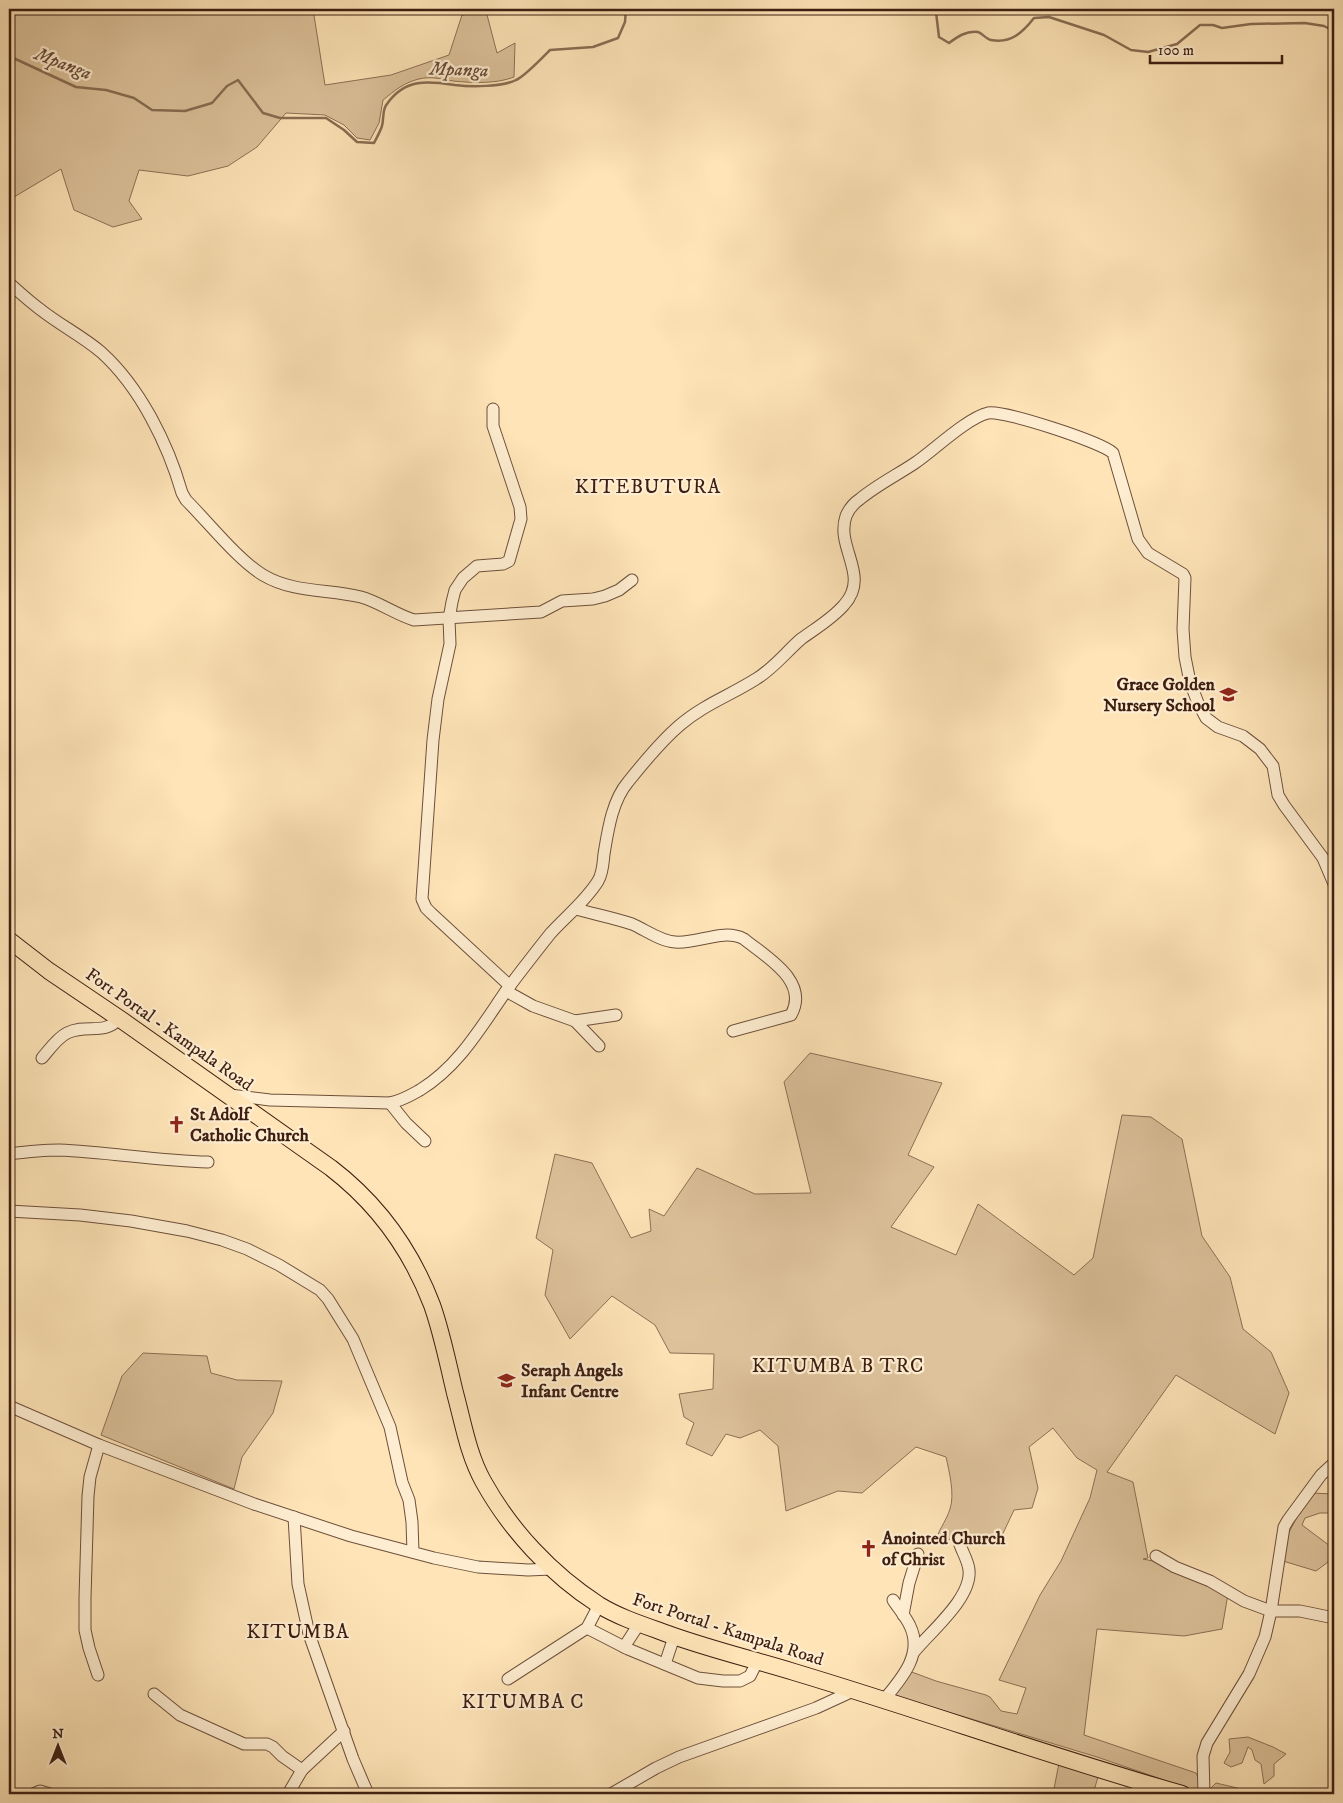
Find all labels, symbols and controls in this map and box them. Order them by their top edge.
scale bar [1150,32,1283,64]
text: 100 m [1158,41,1194,60]
water label: Mpanga [29,42,95,86]
water label: Mpanga [427,57,489,84]
district label: KITEBUTURA [575,475,721,500]
place label: Grace Golden Nursery School [1103,674,1216,717]
school or university icon: Grace Golden Nursery School [1219,685,1239,705]
street label: Fort Portal - Kampala Road [81,964,257,1096]
place label: St Adolf Catholic Church [190,1104,309,1147]
church icon: St Adolf Catholic Church [166,1115,186,1135]
district label: KITUMBA B TRC [752,1354,924,1379]
place label: Seraph Angels Infant Centre [521,1360,623,1403]
school or university icon: Seraph Angels Infant Centre [497,1371,517,1391]
place label: Anointed Church of Christ [881,1528,1006,1571]
church icon: Anointed Church of Christ [858,1539,878,1559]
street label: Fort Portal - Kampala Road [630,1589,826,1671]
district label: KITUMBA [246,1620,350,1645]
district label: KITUMBA C [461,1690,585,1715]
north arrow [32,1720,82,1770]
text: N [52,1725,64,1743]

